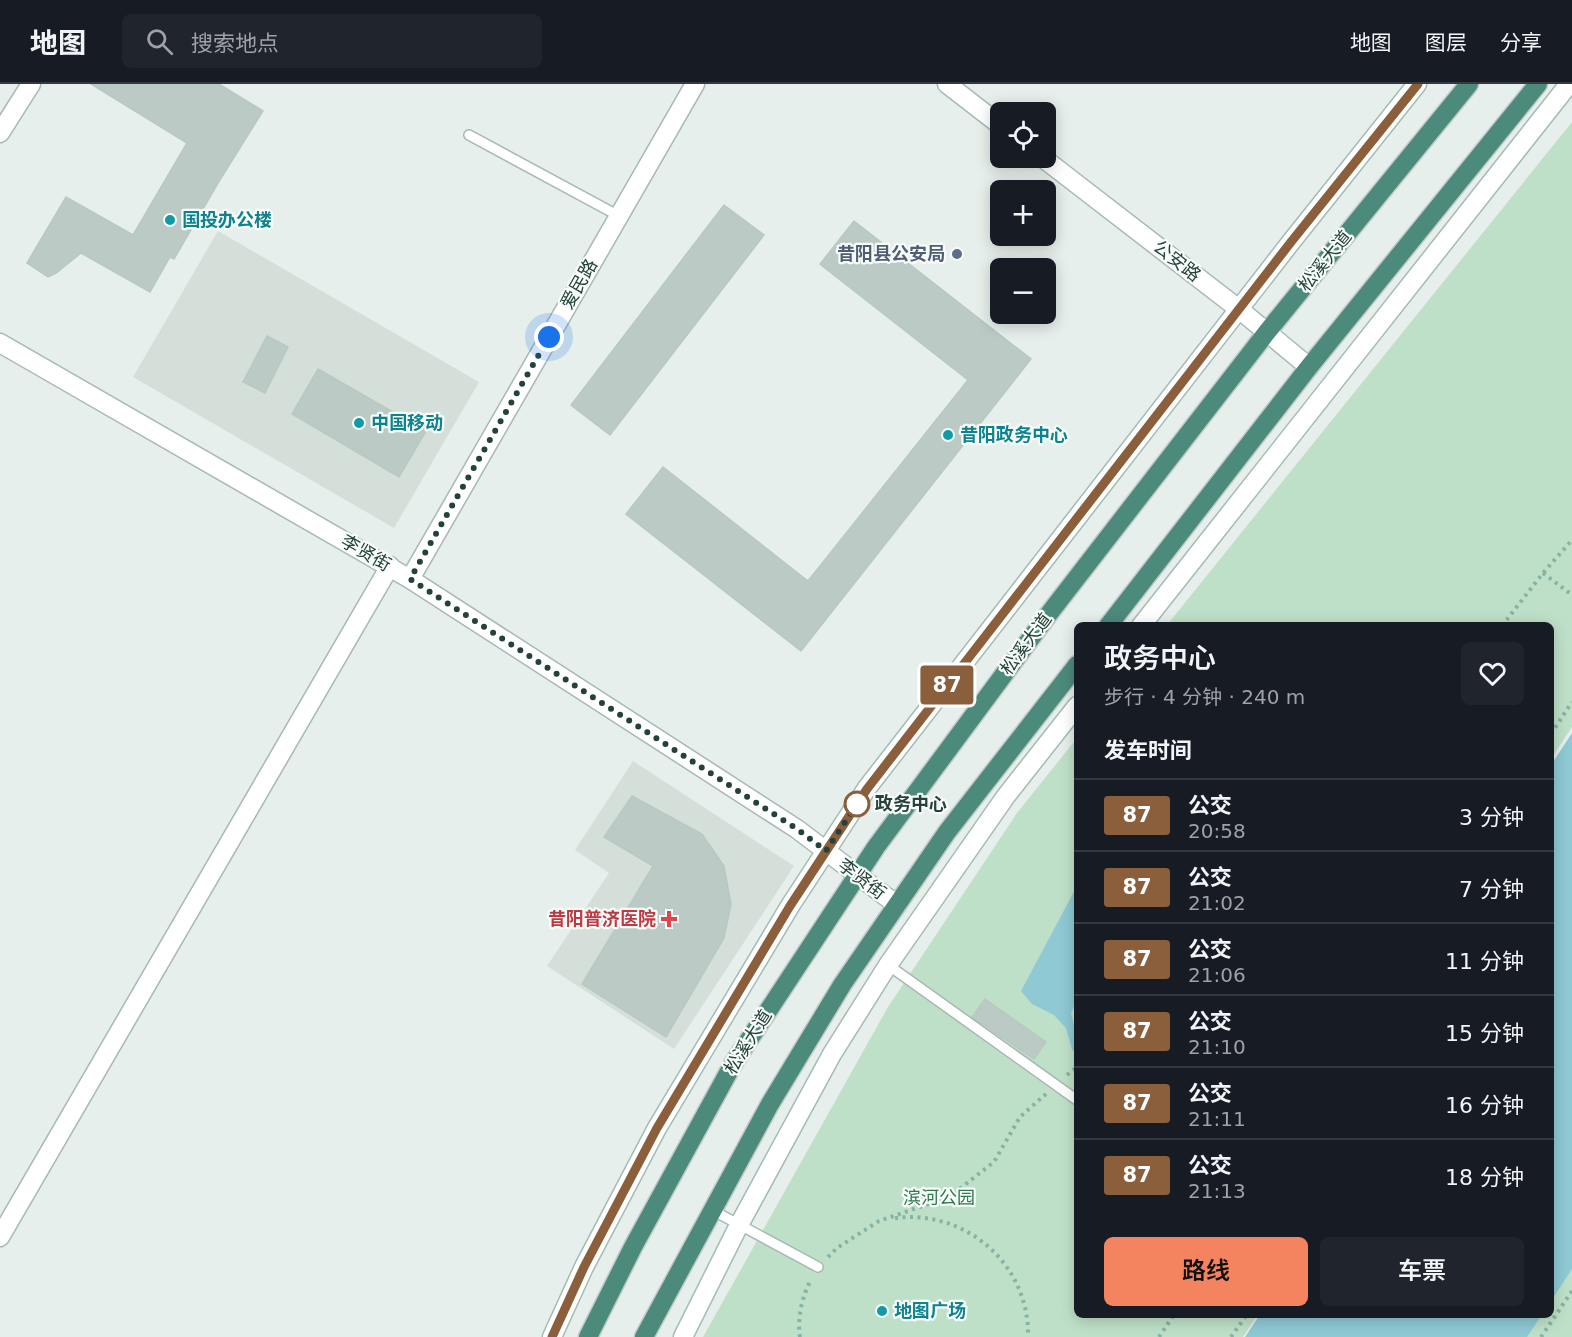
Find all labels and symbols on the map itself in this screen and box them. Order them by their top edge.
place label: 国投办公楼 [182,209,272,230]
marker: 国投办公楼 [163,213,177,227]
street label: 松溪大道 [1294,226,1355,295]
street label: 公安路 [1150,236,1205,286]
place label: 昔阳县公安局 [837,243,945,264]
marker: 昔阳县公安局 [950,247,964,261]
street label: 爱民路 [556,255,601,312]
your location [534,322,564,352]
place label: 中国移动 [371,412,443,433]
marker: 中国移动 [352,416,366,430]
place label: 昔阳政务中心 [960,424,1068,445]
marker: 昔阳政务中心 [941,428,955,442]
street label: 李贤街 [338,530,395,575]
street label: 松溪大道 [996,609,1056,679]
line badge: 87 [920,666,974,704]
marker: 政务中心 [844,791,870,817]
place label: 政务中心 [875,793,947,814]
street label: 李贤街 [834,854,890,903]
place label: 昔阳普济医院 [548,908,656,929]
marker: 昔阳普济医院 [660,910,678,928]
street label: 松溪大道 [720,1006,776,1078]
park label: 滨河公园 [903,1187,975,1208]
place label: 地图广场 [894,1300,966,1321]
marker: 地图广场 [875,1304,889,1318]

